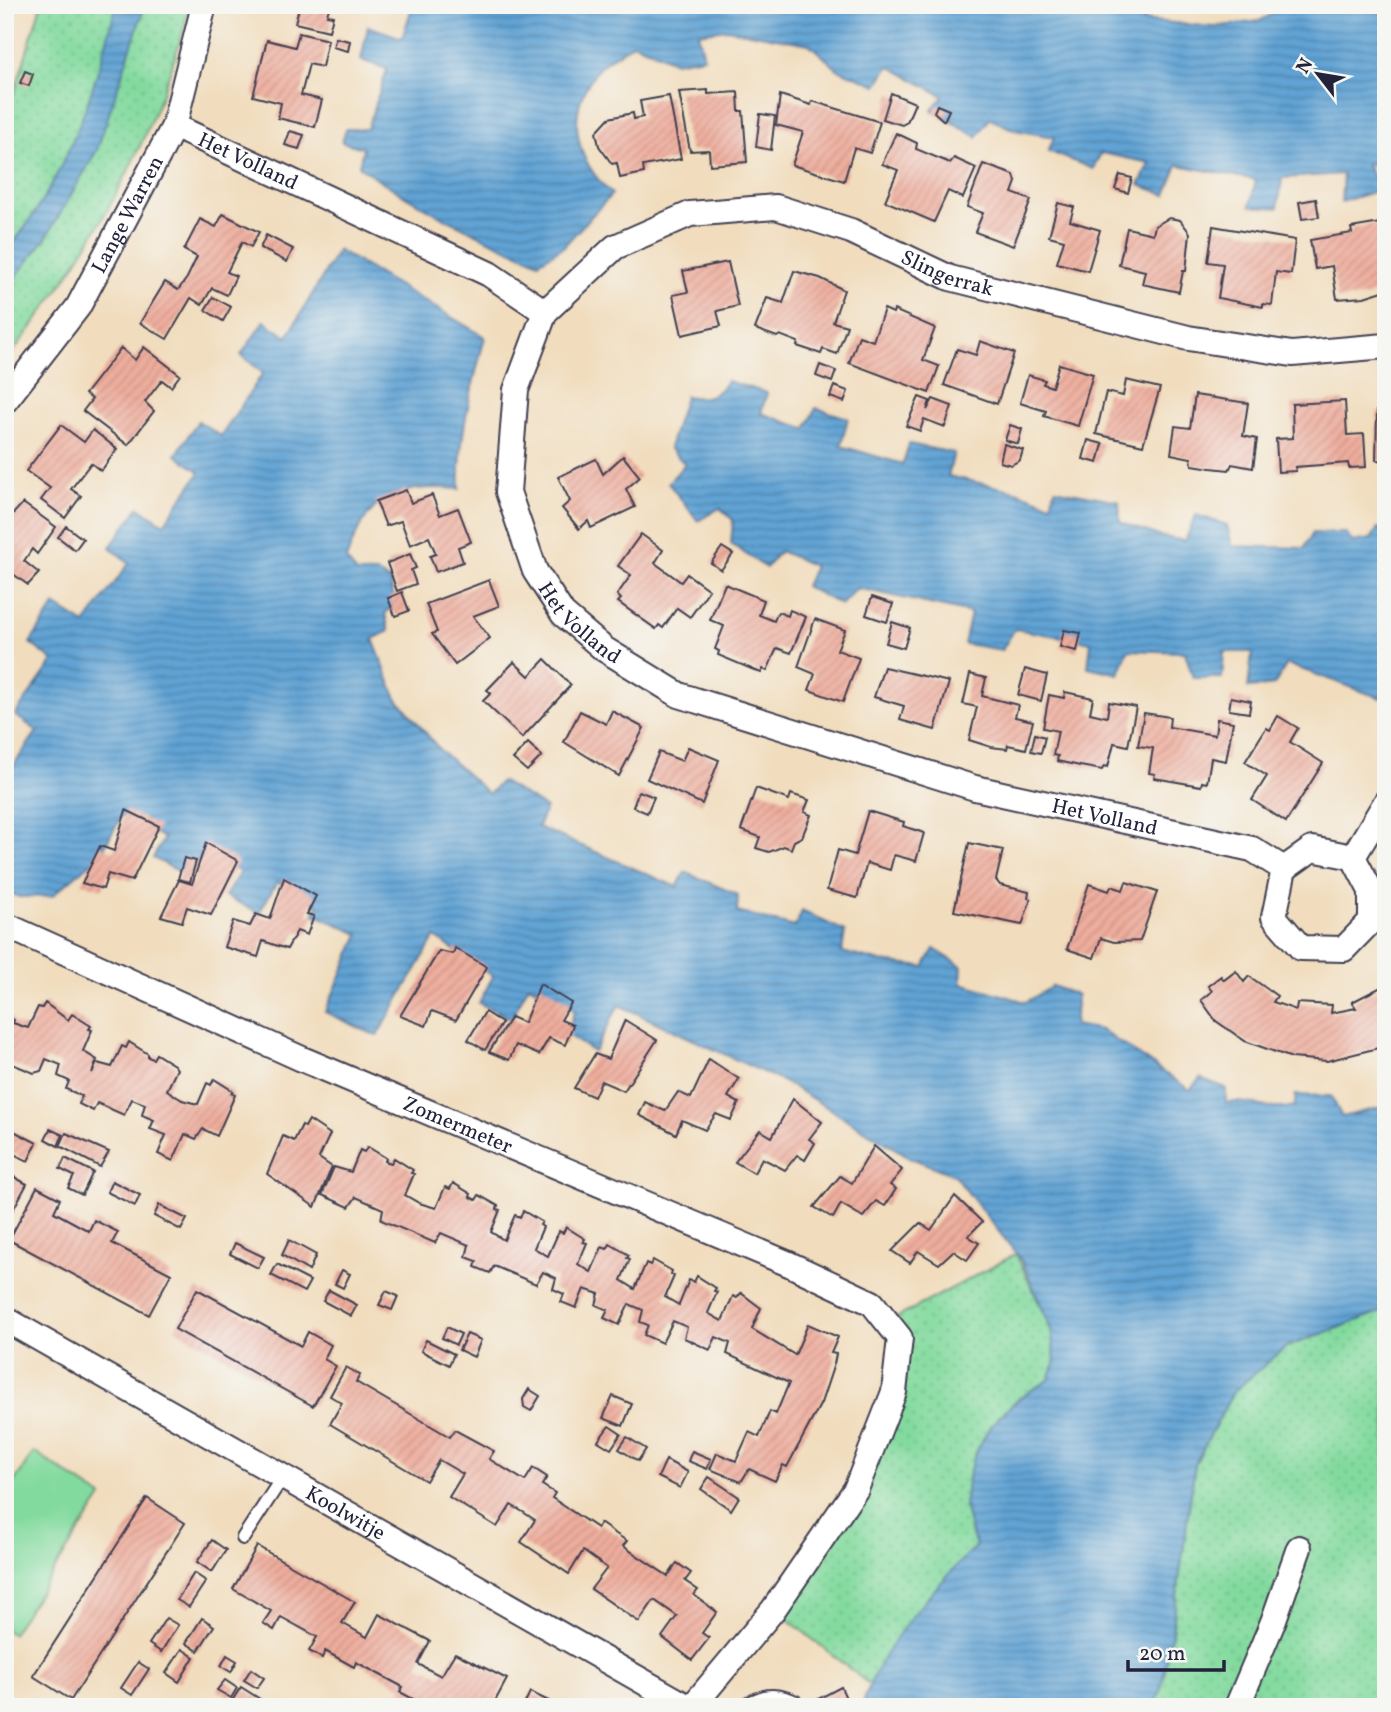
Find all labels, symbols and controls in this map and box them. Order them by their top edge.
north arrow [1282,38,1352,108]
text: N [1290,53,1320,79]
street label: Het Volland [193,126,302,198]
street label: Lange Warren [85,151,172,279]
street label: Slingerrak [896,244,997,305]
street label: Het Volland [530,577,626,672]
street label: Het Volland [1049,792,1160,844]
street label: Zomermeter [398,1090,517,1162]
street label: Koolwitje [300,1480,390,1548]
scale bar [1128,1628,1225,1672]
text: 20 m [1139,1640,1185,1669]

